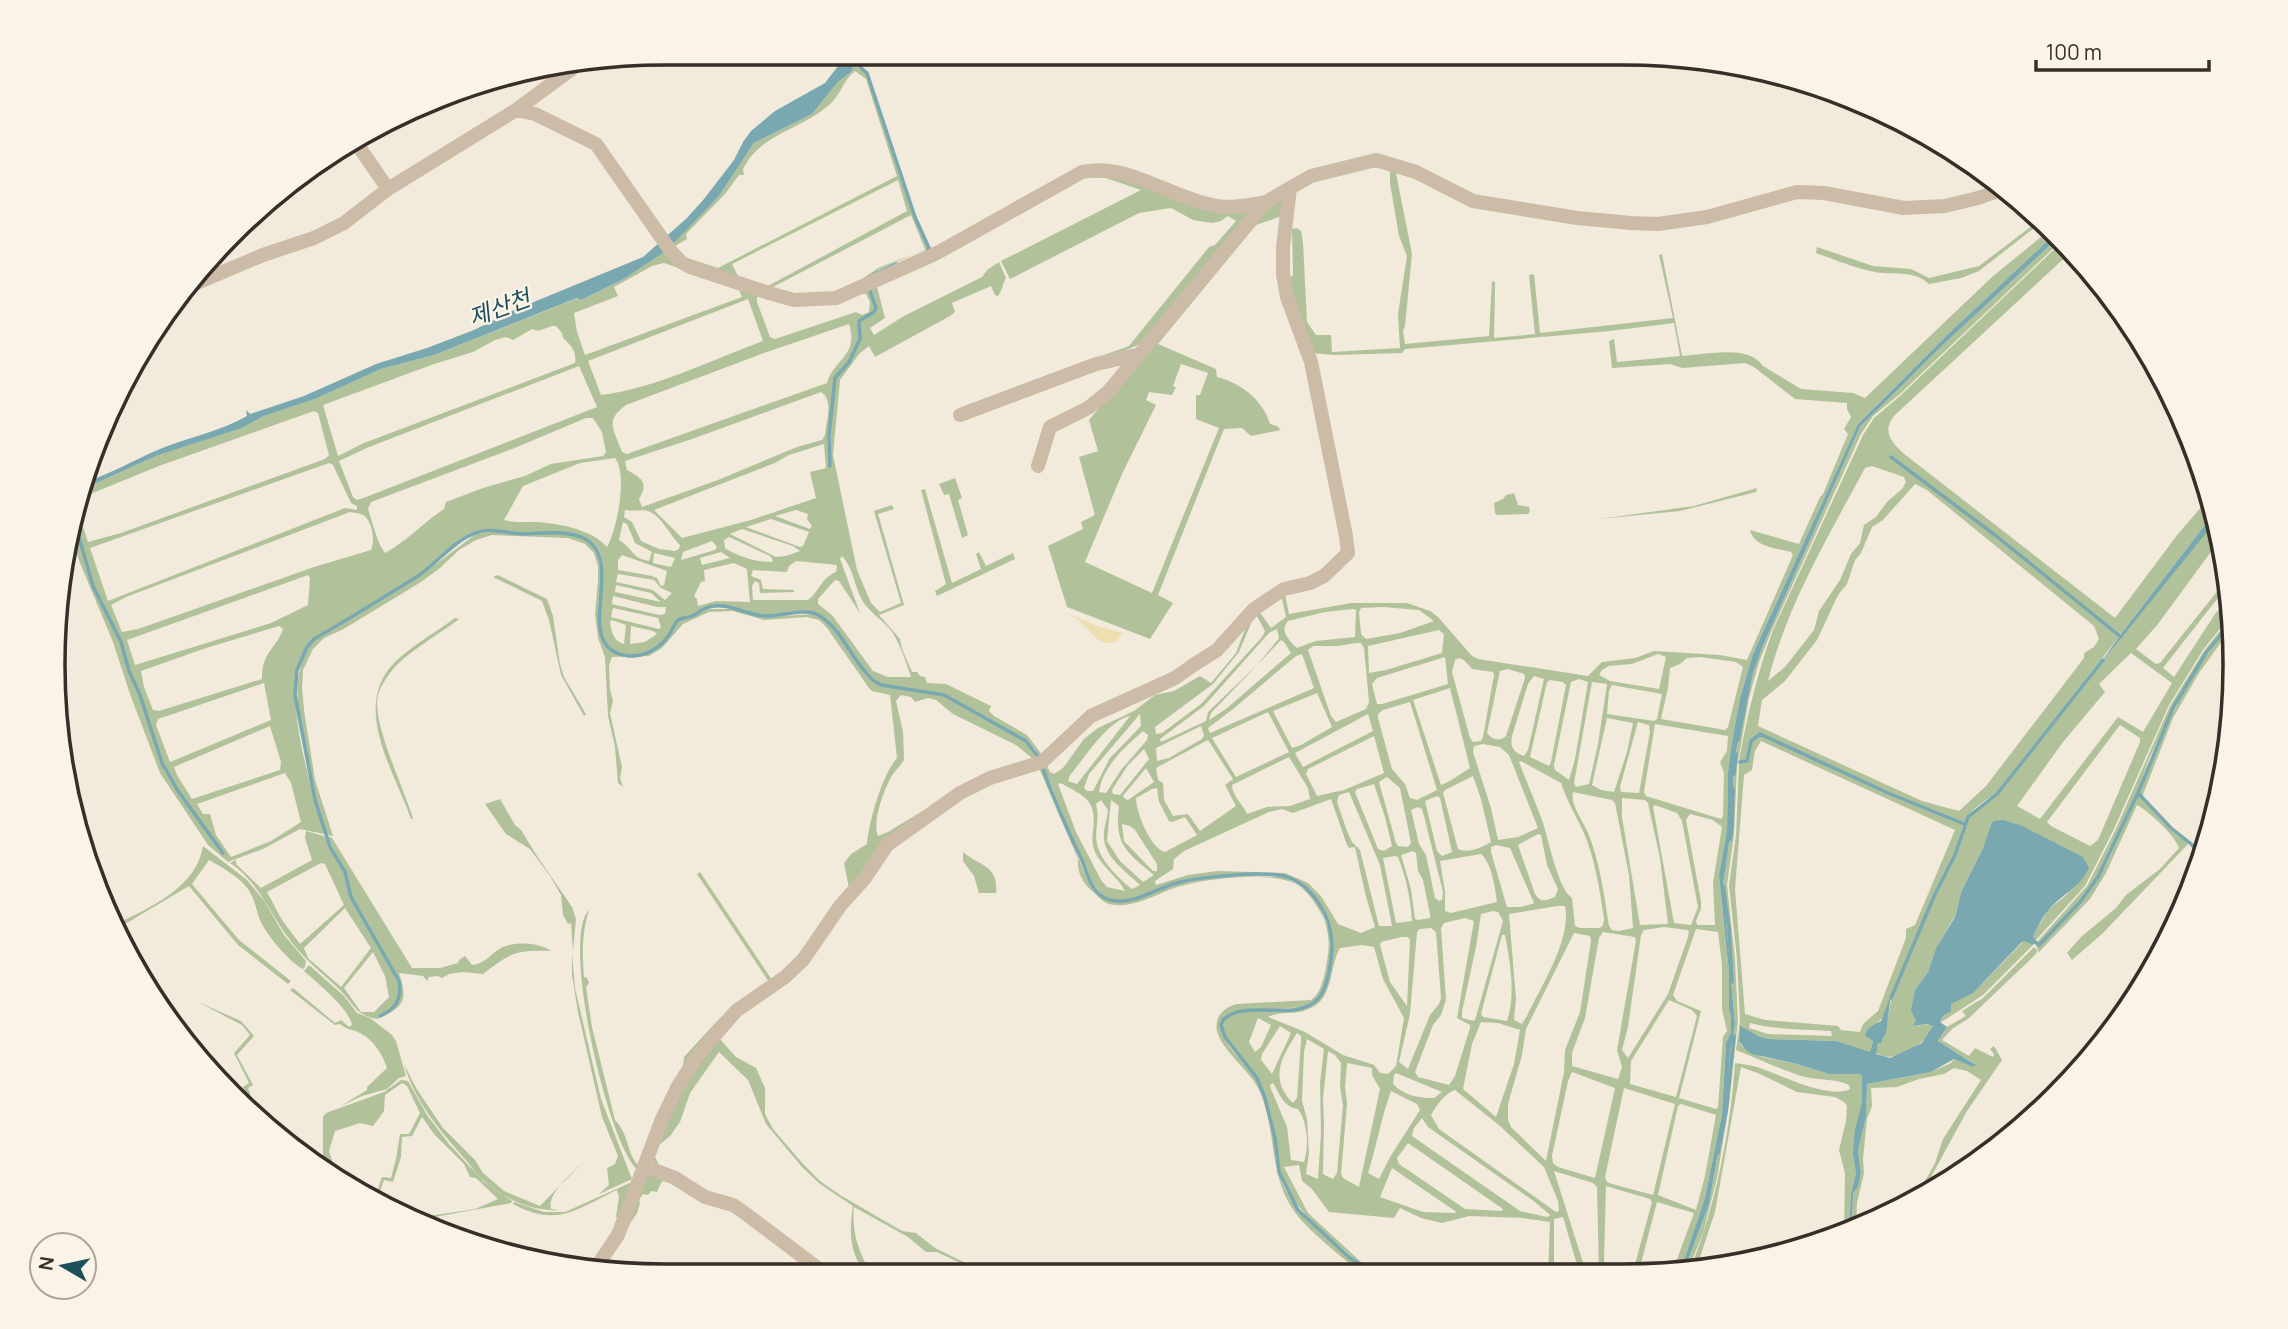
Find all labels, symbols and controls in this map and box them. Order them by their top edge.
scale bar [2036,28,2209,72]
text: 100 m [2046,38,2102,66]
water label: 제산천 [464,280,537,333]
north arrow [28,1231,98,1301]
text: N [32,1255,60,1272]

